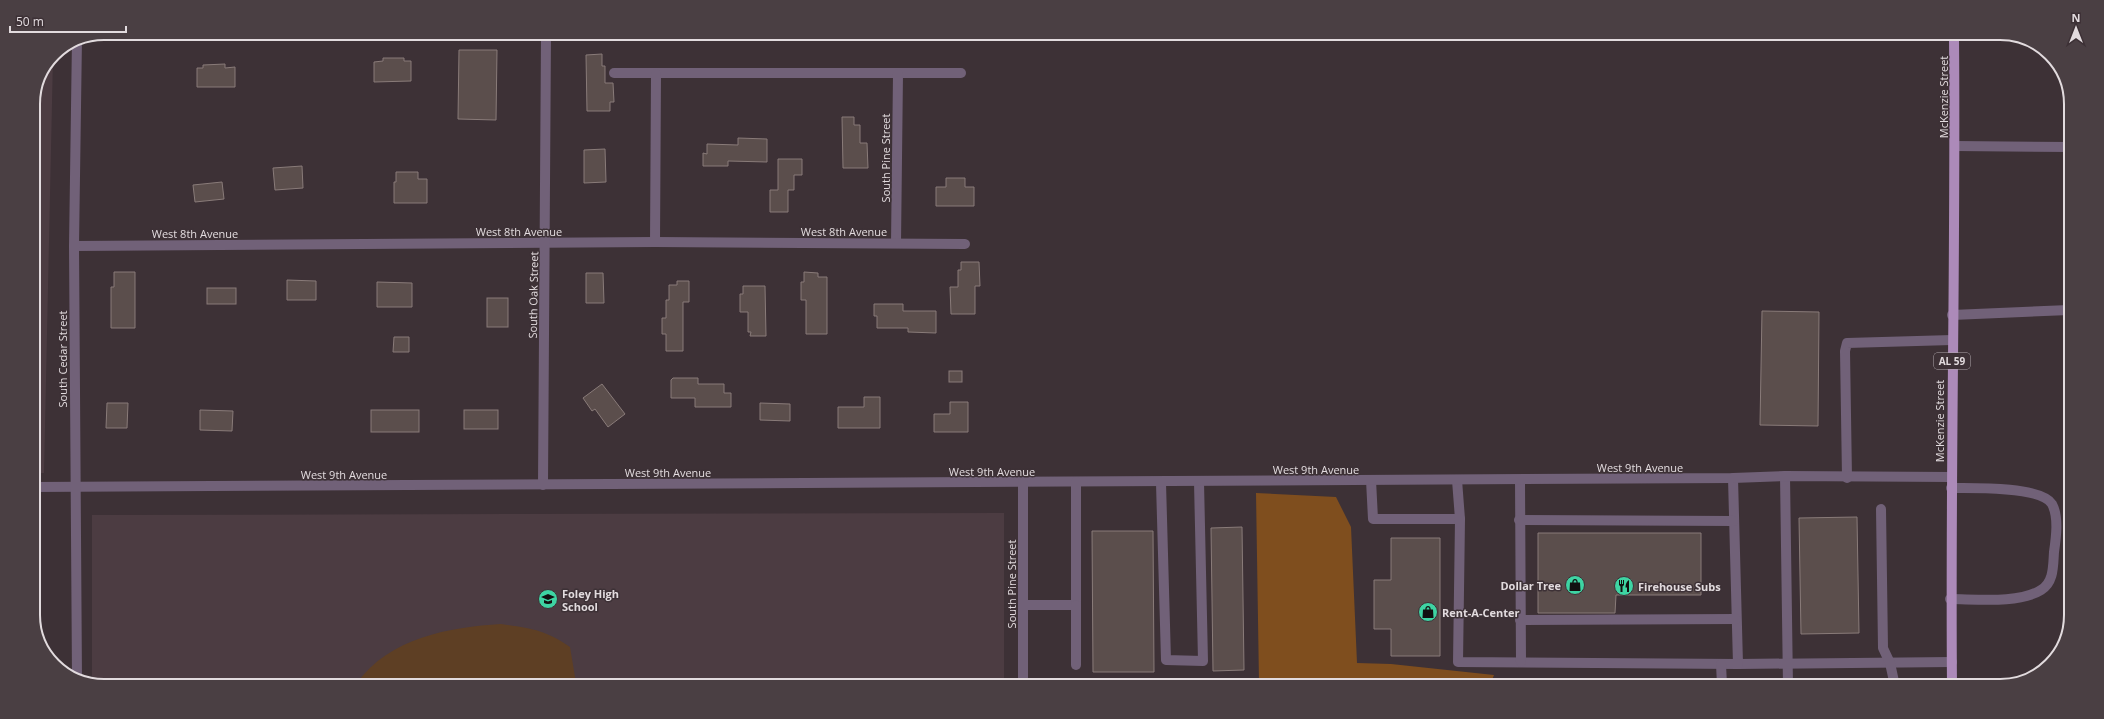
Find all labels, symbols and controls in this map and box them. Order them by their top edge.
scale bar [10,8,126,34]
north arrow [2056,8,2096,48]
text: N [2072,10,2080,25]
text: 50 m [16,13,44,30]
street label: McKenzie Street [1936,56,1951,138]
street label: South Pine Street [878,114,893,202]
street label: West 8th Avenue [476,224,562,239]
street label: West 8th Avenue [801,224,887,239]
street label: West 8th Avenue [152,226,238,241]
street label: South Oak Street [525,251,541,339]
street label: South Cedar Street [55,310,70,407]
road number: AL 59 [1934,353,1970,369]
street label: McKenzie Street [1932,380,1947,462]
street label: West 9th Avenue [1597,460,1683,475]
street label: West 9th Avenue [1273,462,1359,477]
street label: West 9th Avenue [949,464,1035,479]
street label: West 9th Avenue [625,465,711,480]
street label: West 9th Avenue [301,467,387,482]
street label: South Pine Street [1004,540,1019,628]
shop icon: Dollar Tree [1564,574,1586,596]
restaurant icon: Firehouse Subs [1613,575,1635,597]
place label: Dollar Tree [1500,578,1561,593]
place label: Firehouse Subs [1638,579,1721,594]
place label: Foley High School [562,586,619,614]
school or university icon: Foley High School [537,588,559,610]
shop icon: Rent-A-Center [1417,601,1439,623]
place label: Rent-A-Center [1442,605,1519,620]

